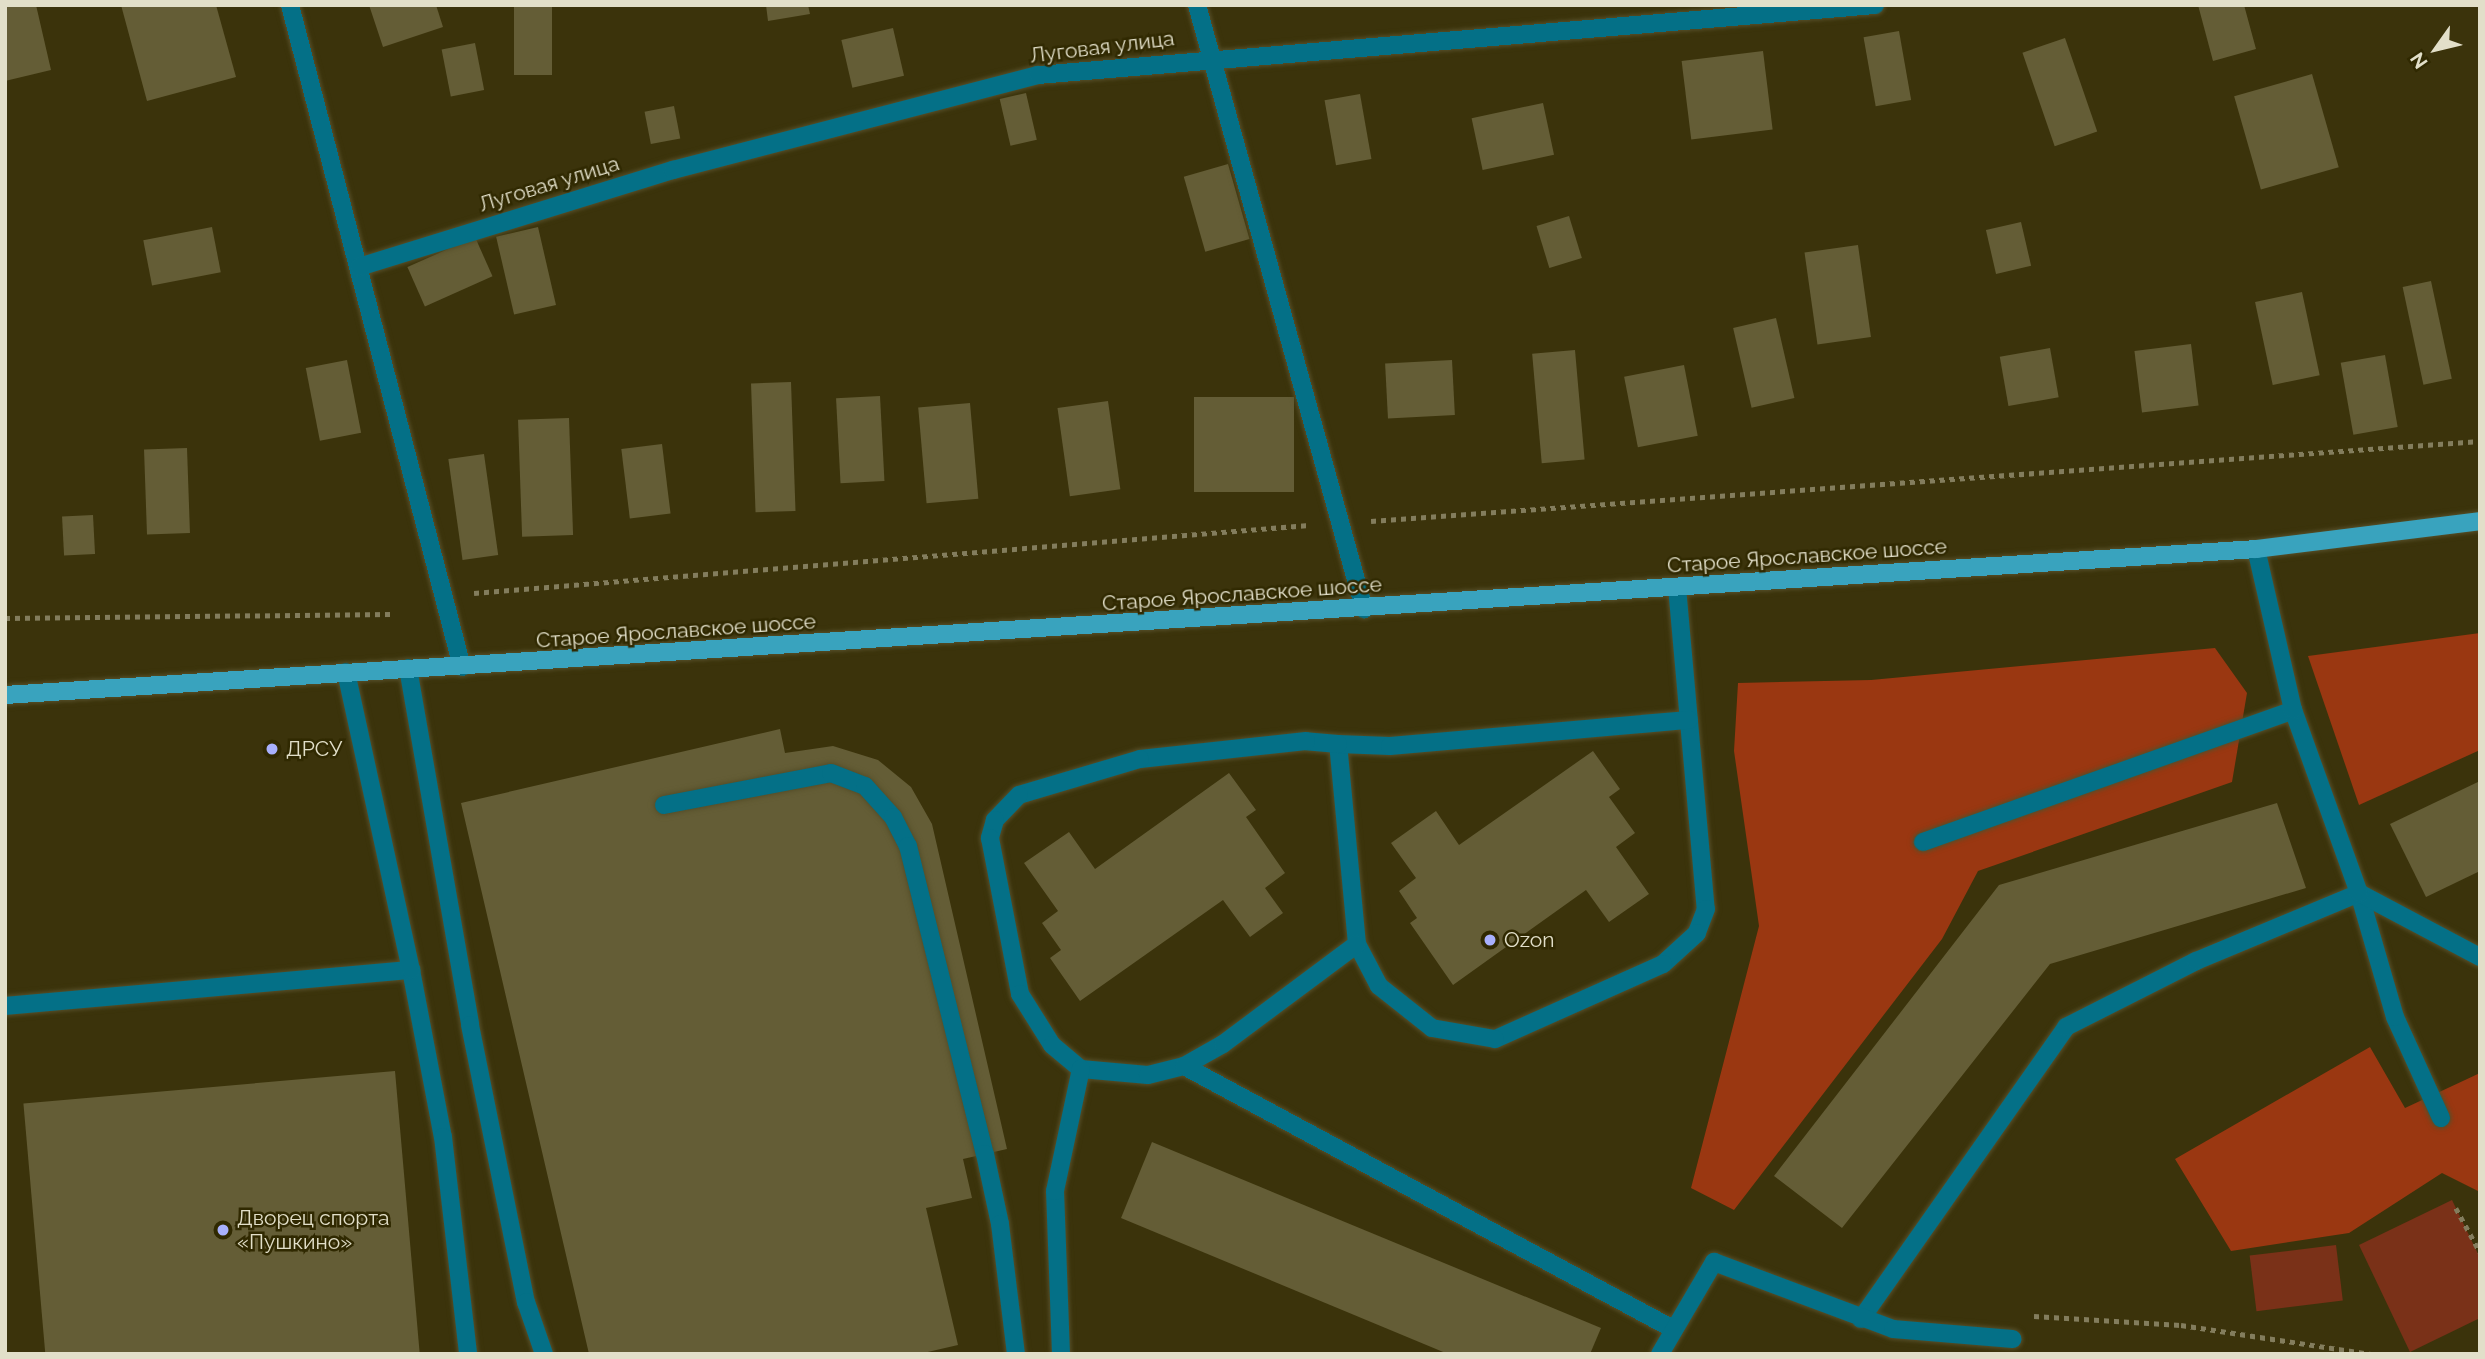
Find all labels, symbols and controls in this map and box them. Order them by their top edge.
north arrow [2401,14,2471,84]
street label: Луговая улица [1028,26,1176,68]
text: N [2405,49,2432,73]
street label: Луговая улица [476,151,622,217]
street label: Старое Ярославское шоссе [1666,534,1948,578]
street label: Старое Ярославское шоссе [1101,572,1383,616]
street label: Старое Ярославское шоссе [535,609,817,653]
place label: ДРСУ [286,736,342,762]
marker: ДРСУ [264,741,280,757]
place label: Ozon [1504,927,1555,953]
marker: Ozon [1482,932,1498,948]
place label: Дворец спорта «Пушкино» [237,1205,390,1255]
marker: Дворец спорта «Пушкино» [215,1222,231,1238]

